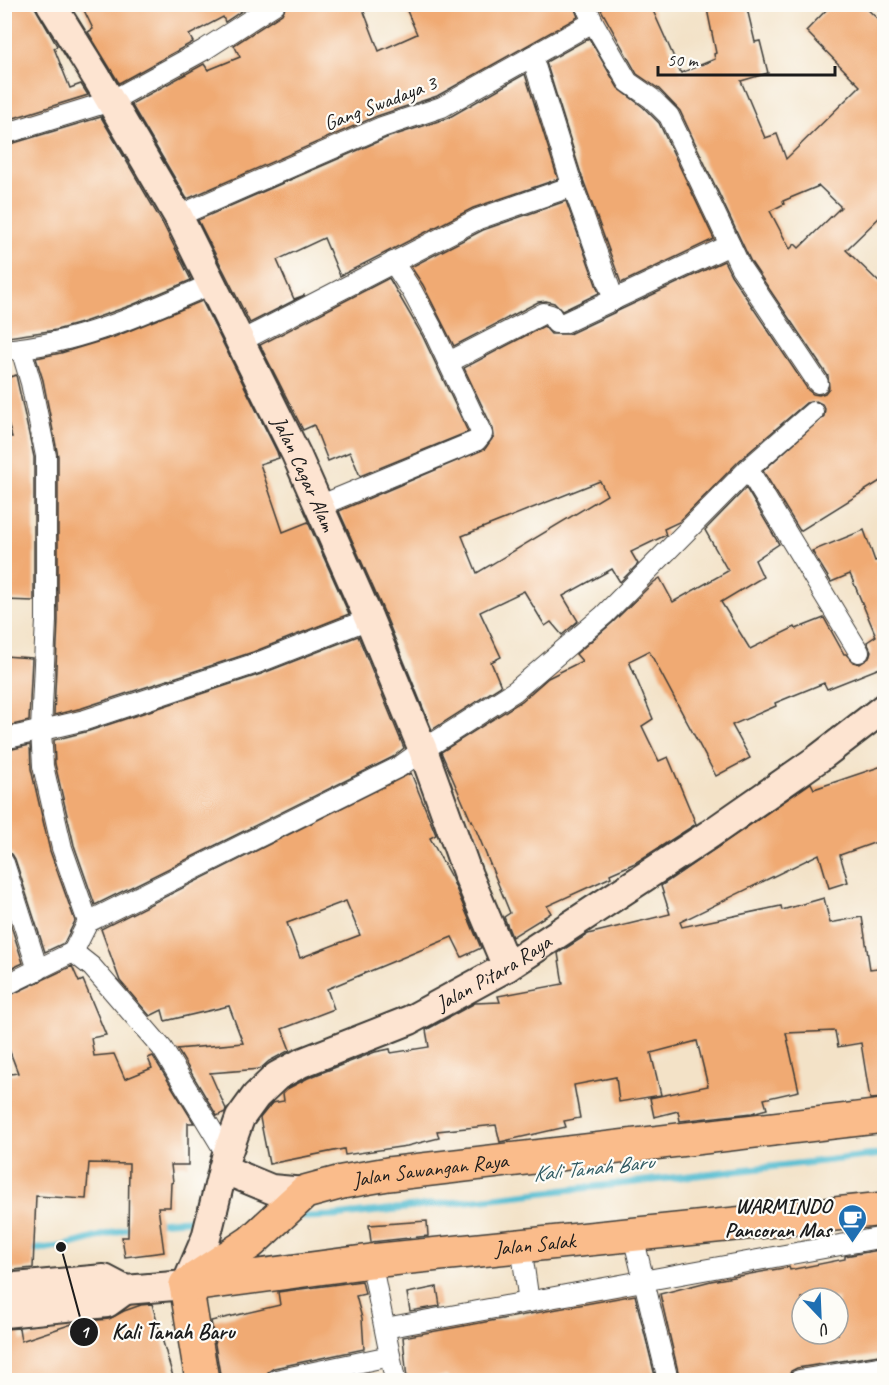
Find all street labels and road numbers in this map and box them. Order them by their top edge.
street label: Gang Swadaya 3 [320,69,441,136]
street label: Jalan Cagar Alam [266,411,342,537]
street label: Jalan Pitara Raya [431,928,558,1017]
street label: Jalan Sawangan Raya [349,1147,511,1193]
street label: Jalan Salak [492,1227,579,1262]

